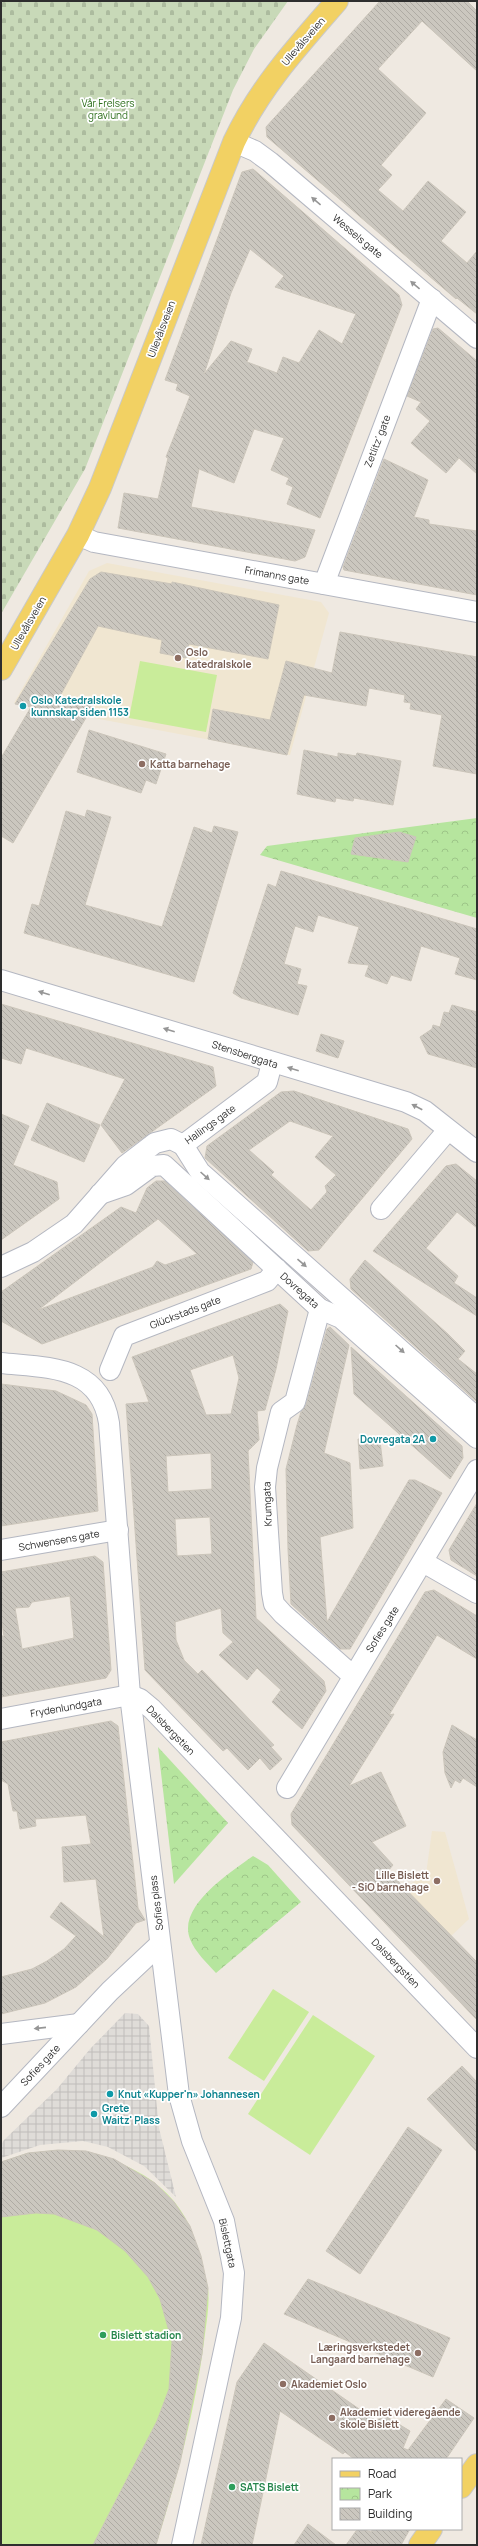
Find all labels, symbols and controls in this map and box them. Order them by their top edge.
street label: Ullevålsveien [278,14,328,68]
park label: Vår Frelsers gravlund [81,96,135,122]
one-way arrow [311,197,322,206]
street label: Wessels gate [330,211,386,261]
one-way arrow [410,281,421,290]
street label: Ullevålsveien [144,299,178,359]
street label: Zetlitz’ gate [361,413,393,469]
street label: Frimanns gate [244,562,310,588]
street label: Ullevålsveien [7,594,49,652]
place label: Oslo katedralskole [186,645,252,671]
marker: Oslo katedralskole [173,653,183,663]
place label: Oslo Katedralskole kunnskap siden 1153 [31,693,129,719]
marker: Oslo Katedralskole kunnskap siden 1153 [18,701,28,711]
place label: Katta barnehage [150,757,230,771]
marker: Katta barnehage [137,759,147,769]
one-way arrow [38,990,50,996]
one-way arrow [162,1027,174,1033]
street label: Stensberggata [210,1037,280,1071]
one-way arrow [286,1066,298,1072]
street label: Hallings gate [182,1101,238,1147]
one-way arrow [411,1104,422,1110]
one-way arrow [200,1171,210,1181]
one-way arrow [297,1258,307,1267]
street label: Dovregata [278,1269,322,1311]
street label: Glückstads gate [148,1292,223,1332]
one-way arrow [395,1344,404,1353]
place label: Dovregata 2A [360,1432,425,1446]
marker: Dovregata 2A [428,1434,438,1444]
street label: Krumgata [259,1481,275,1527]
street label: Schwensens gate [17,1526,101,1554]
street label: Sofies gate [362,1603,402,1655]
street label: Frydenlundgata [29,1694,103,1720]
street label: Dalsbergstien [144,1702,198,1758]
place label: Lille Bislett - SiO barnehage [352,1868,429,1894]
street label: Sofies plass [146,1875,166,1931]
marker: Lille Bislett - SiO barnehage [432,1876,442,1886]
street label: Dalsbergstien [369,1935,423,1991]
one-way arrow [34,2025,46,2031]
street label: Sofies gate [17,2041,63,2089]
place label: Knut «Kupper'n» Johannesen [118,2087,260,2101]
marker: Knut «Kupper'n» Johannesen [105,2089,115,2099]
place label: Grete Waitz' Plass [102,2101,161,2127]
marker: Grete Waitz' Plass [89,2109,99,2119]
street label: Bislettgata [216,2217,240,2269]
place label: Bislett stadion [111,2328,181,2342]
marker: Bislett stadion [98,2330,108,2340]
place label: Læringsverkstedet Langaard barnehage [311,2340,410,2366]
marker: Læringsverkstedet Langaard barnehage [413,2348,423,2358]
place label: Akademiet Oslo [291,2377,367,2391]
marker: Akademiet Oslo [278,2379,288,2389]
place label: Akademiet videregående skole Bislett [340,2405,461,2431]
marker: Akademiet videregående skole Bislett [327,2413,337,2423]
legend [332,2458,462,2530]
text: Road [368,2465,396,2482]
place label: SATS Bislett [240,2480,299,2494]
marker: SATS Bislett [227,2482,237,2492]
text: Park [368,2485,393,2502]
text: Building [368,2505,412,2522]

